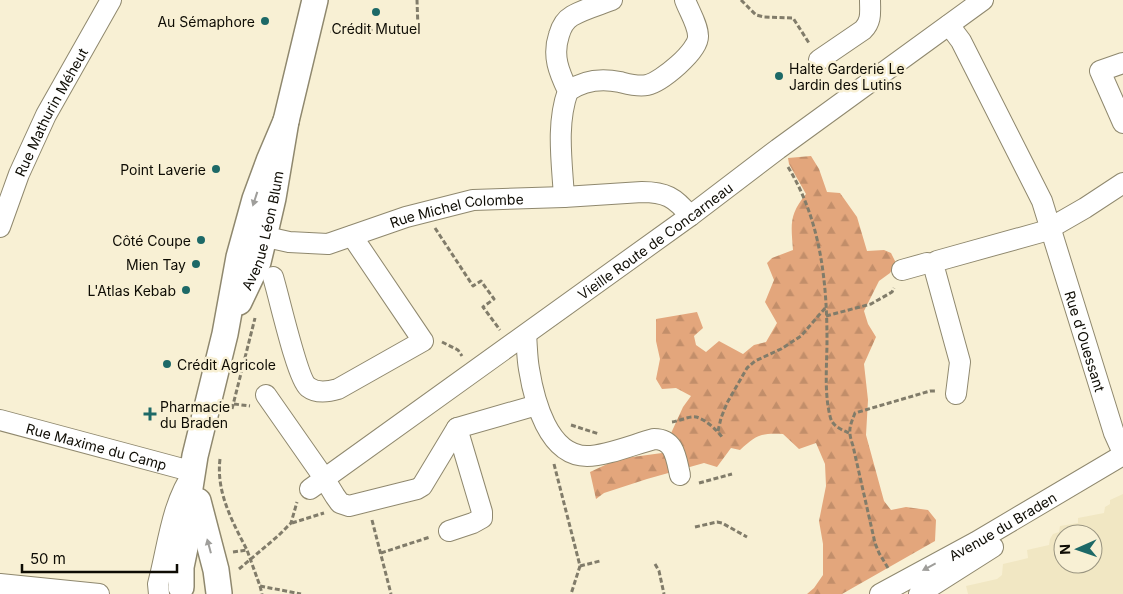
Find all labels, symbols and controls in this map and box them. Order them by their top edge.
marker: Crédit Mutuel [370,6,382,18]
place label: Au Sémaphore [157,13,255,30]
marker: Au Sémaphore [259,15,271,27]
place label: Crédit Mutuel [331,20,421,37]
street label: Rue Mathurin Méheut [11,44,91,179]
place label: Halte Garderie Le Jardin des Lutins [789,60,905,93]
marker: Halte Garderie Le Jardin des Lutins [773,70,785,82]
place label: Point Laverie [120,161,206,178]
marker: Point Laverie [210,163,222,175]
street label: Avenue Léon Blum [238,169,286,293]
street label: Vieille Route de Concarneau [574,178,736,303]
street label: Rue Michel Colombe [387,190,524,231]
one-way arrow [251,191,258,206]
place label: Côté Coupe [112,232,191,249]
marker: Côté Coupe [195,234,207,246]
place label: Mien Tay [126,256,186,273]
marker: Mien Tay [190,258,202,270]
place label: L'Atlas Kebab [88,282,176,299]
marker: L'Atlas Kebab [180,284,192,296]
street label: Rue d'Ouessant [1062,288,1109,394]
place label: Crédit Agricole [177,356,276,373]
marker: Crédit Agricole [161,358,173,370]
place label: Pharmacie du Braden [160,398,230,431]
marker: Pharmacie du Braden [144,408,156,420]
street label: Rue Maxime du Camp [24,419,169,473]
street label: Avenue du Braden [946,488,1059,564]
north arrow [1053,524,1103,574]
one-way arrow [205,538,213,553]
scale bar [22,542,178,574]
text: N [1056,544,1073,555]
text: 50 m [30,549,66,568]
one-way arrow [922,563,937,571]

